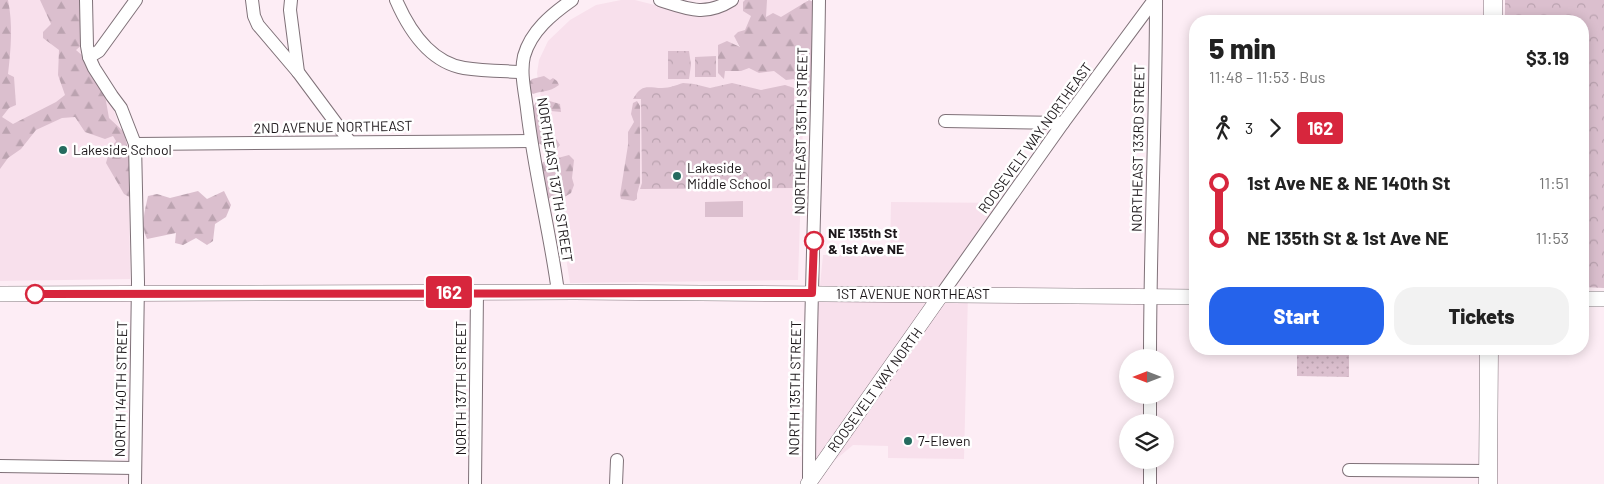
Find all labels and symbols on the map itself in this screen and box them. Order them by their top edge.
street label: NORTHEAST 135TH STREET [791,47,810,215]
street label: ROOSEVELT WAY NORTHEAST [974,59,1095,216]
street label: NORTHEAST 133RD STREET [1128,64,1147,232]
street label: NORTHEAST 137TH STREET [534,96,577,264]
street label: 2ND AVENUE NORTHEAST [254,117,412,136]
place label: Lakeside School [73,141,172,158]
marker: Lakeside School [57,144,69,156]
place label: Lakeside Middle School [687,159,771,192]
marker: Lakeside Middle School [671,170,683,182]
place label: NE 135th St & 1st Ave NE [828,224,904,257]
marker: NE 135th St & 1st Ave NE [804,231,824,251]
line badge: 162 [420,276,478,308]
unlabelled marker [25,284,45,304]
street label: 1ST AVENUE NORTHEAST [836,285,990,302]
street label: NORTH 135TH STREET [785,320,804,456]
street label: NORTH 140TH STREET [111,321,130,457]
street label: NORTH 137TH STREET [452,321,469,455]
street label: ROOSEVELT WAY NORTH [824,324,926,455]
north arrow [1119,349,1174,404]
place label: 7-Eleven [918,432,971,449]
marker: 7-Eleven [902,435,914,447]

